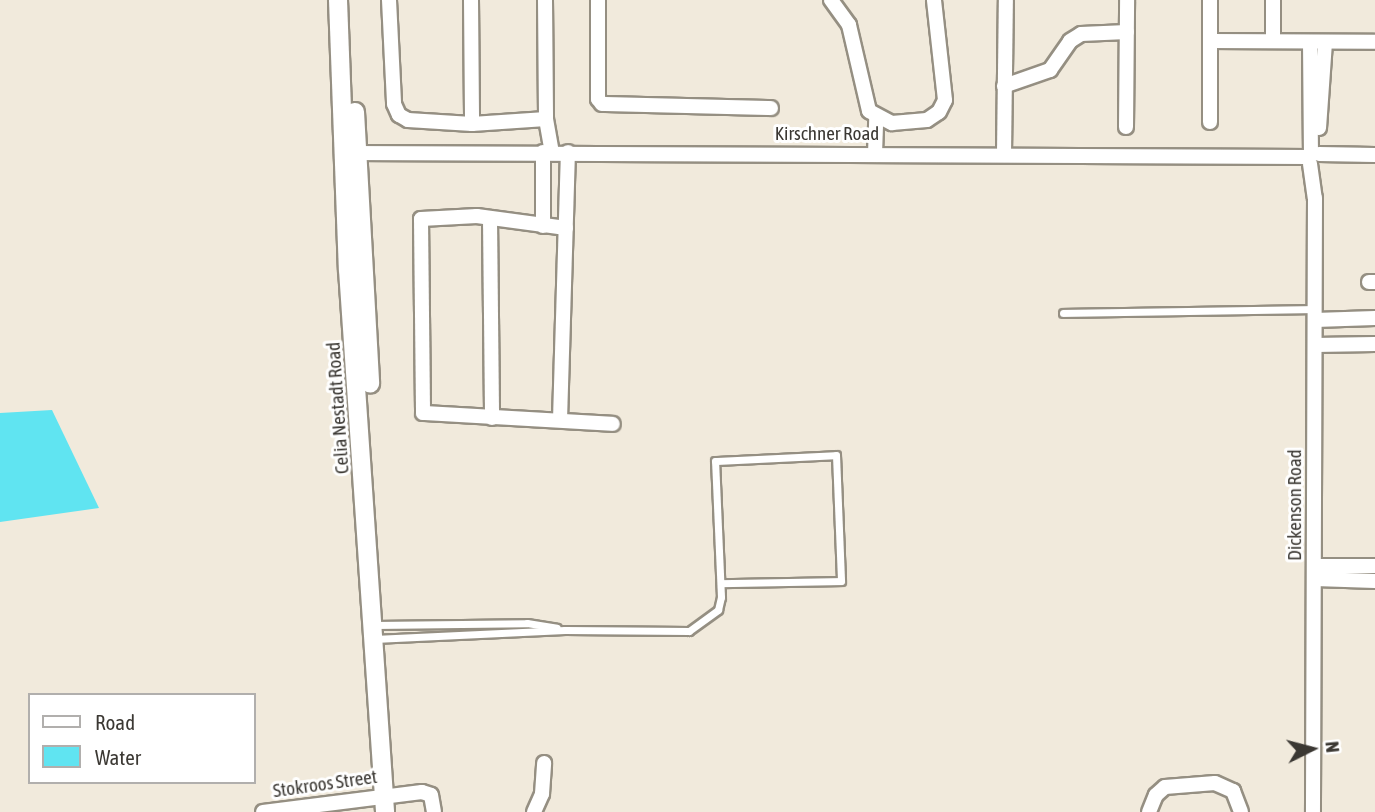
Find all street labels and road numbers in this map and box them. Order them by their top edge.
street label: Kirschner Road [775,123,879,145]
street label: Celia Nestadt Road [322,341,354,475]
street label: Dickenson Road [1284,449,1306,561]
street label: Stokroos Street [271,765,379,803]

